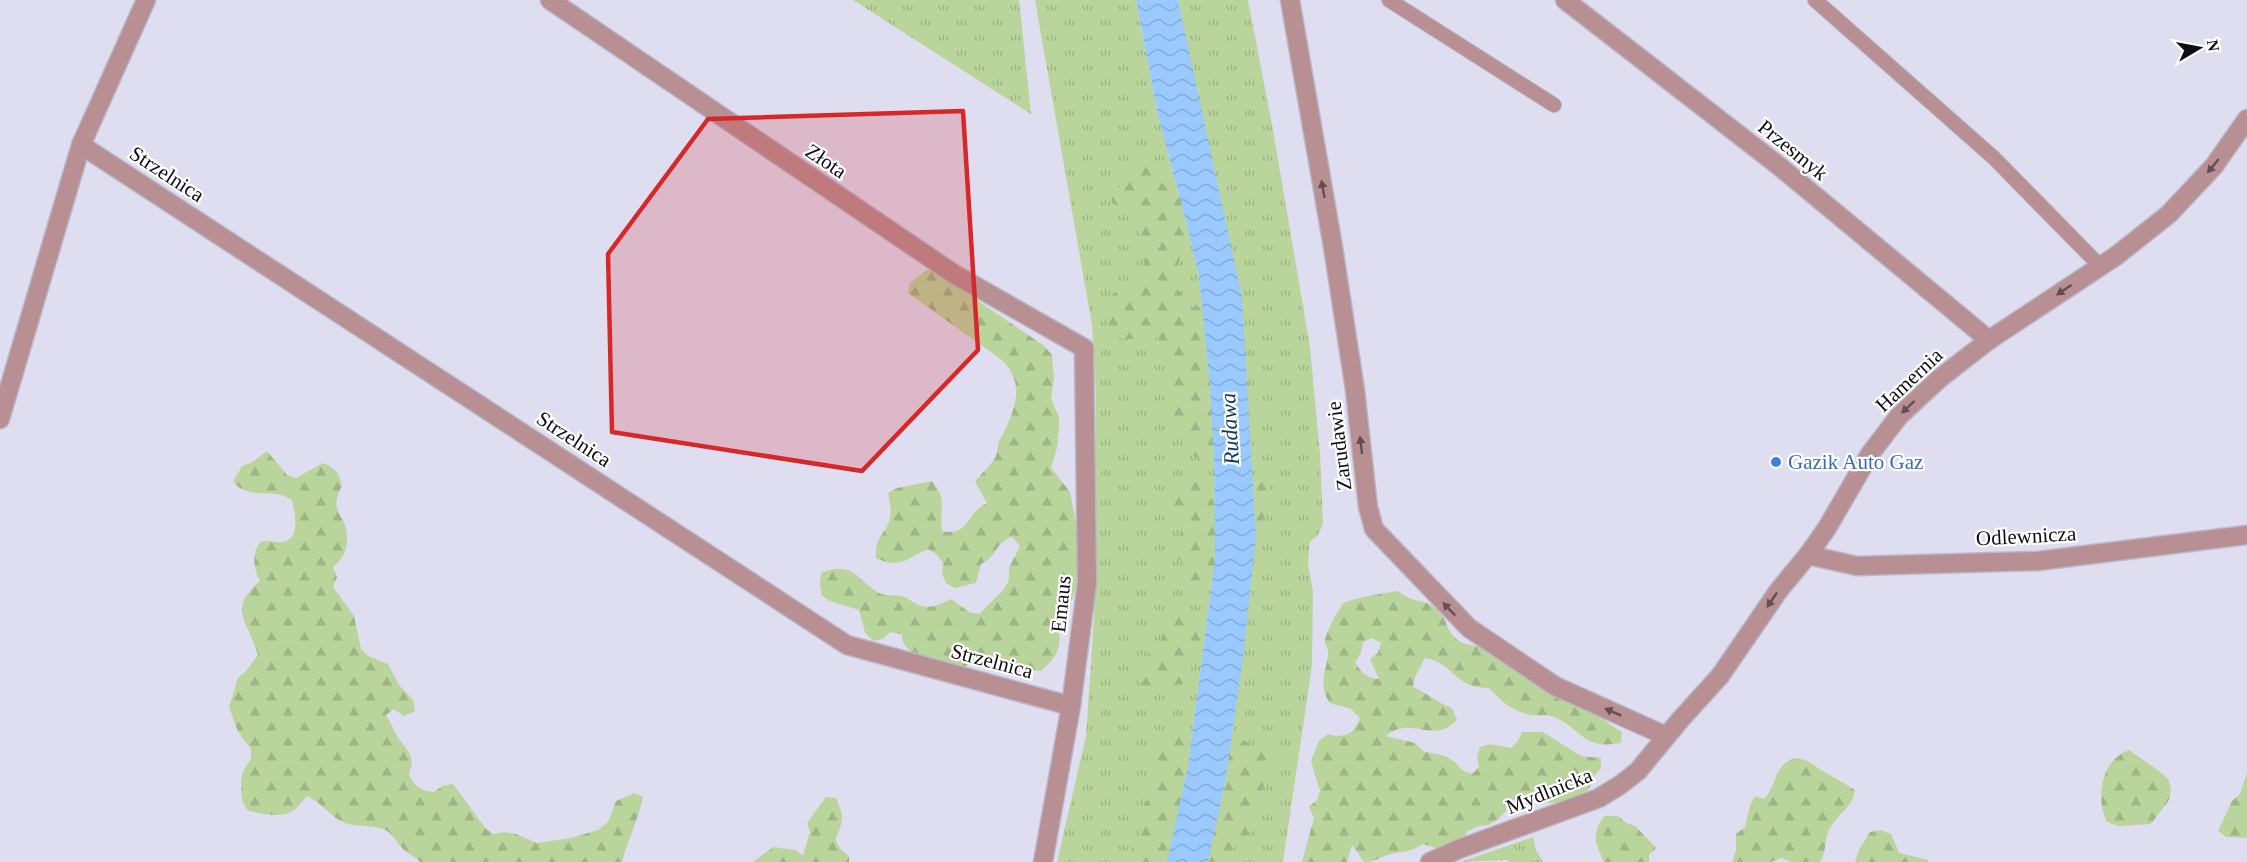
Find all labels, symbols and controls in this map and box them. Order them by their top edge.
north arrow [2169,18,2229,78]
text: N [2204,38,2223,53]
street label: Przesmyk [1753,115,1833,186]
street label: Złota [801,139,852,184]
street label: Strzelnica [125,141,209,207]
one-way arrow [2207,158,2220,173]
one-way arrow [1318,179,1327,198]
one-way arrow [2056,285,2072,296]
street label: Hamernia [1871,343,1948,417]
water label: Rudawa [1215,392,1244,467]
street label: Zarudawie [1322,400,1356,492]
one-way arrow [1901,400,1916,414]
street label: Strzelnica [532,406,616,472]
one-way arrow [1356,435,1366,454]
place label: Gazik Auto Gaz [1788,450,1923,474]
marker: Gazik Auto Gaz [1769,455,1783,469]
street label: Odlewnicza [1975,521,2077,551]
street label: Emaus [1046,574,1076,634]
one-way arrow [1766,592,1777,609]
one-way arrow [1443,602,1457,616]
street label: Strzelnica [948,639,1036,684]
one-way arrow [1604,708,1621,717]
street label: Mydlnicka [1502,763,1596,819]

